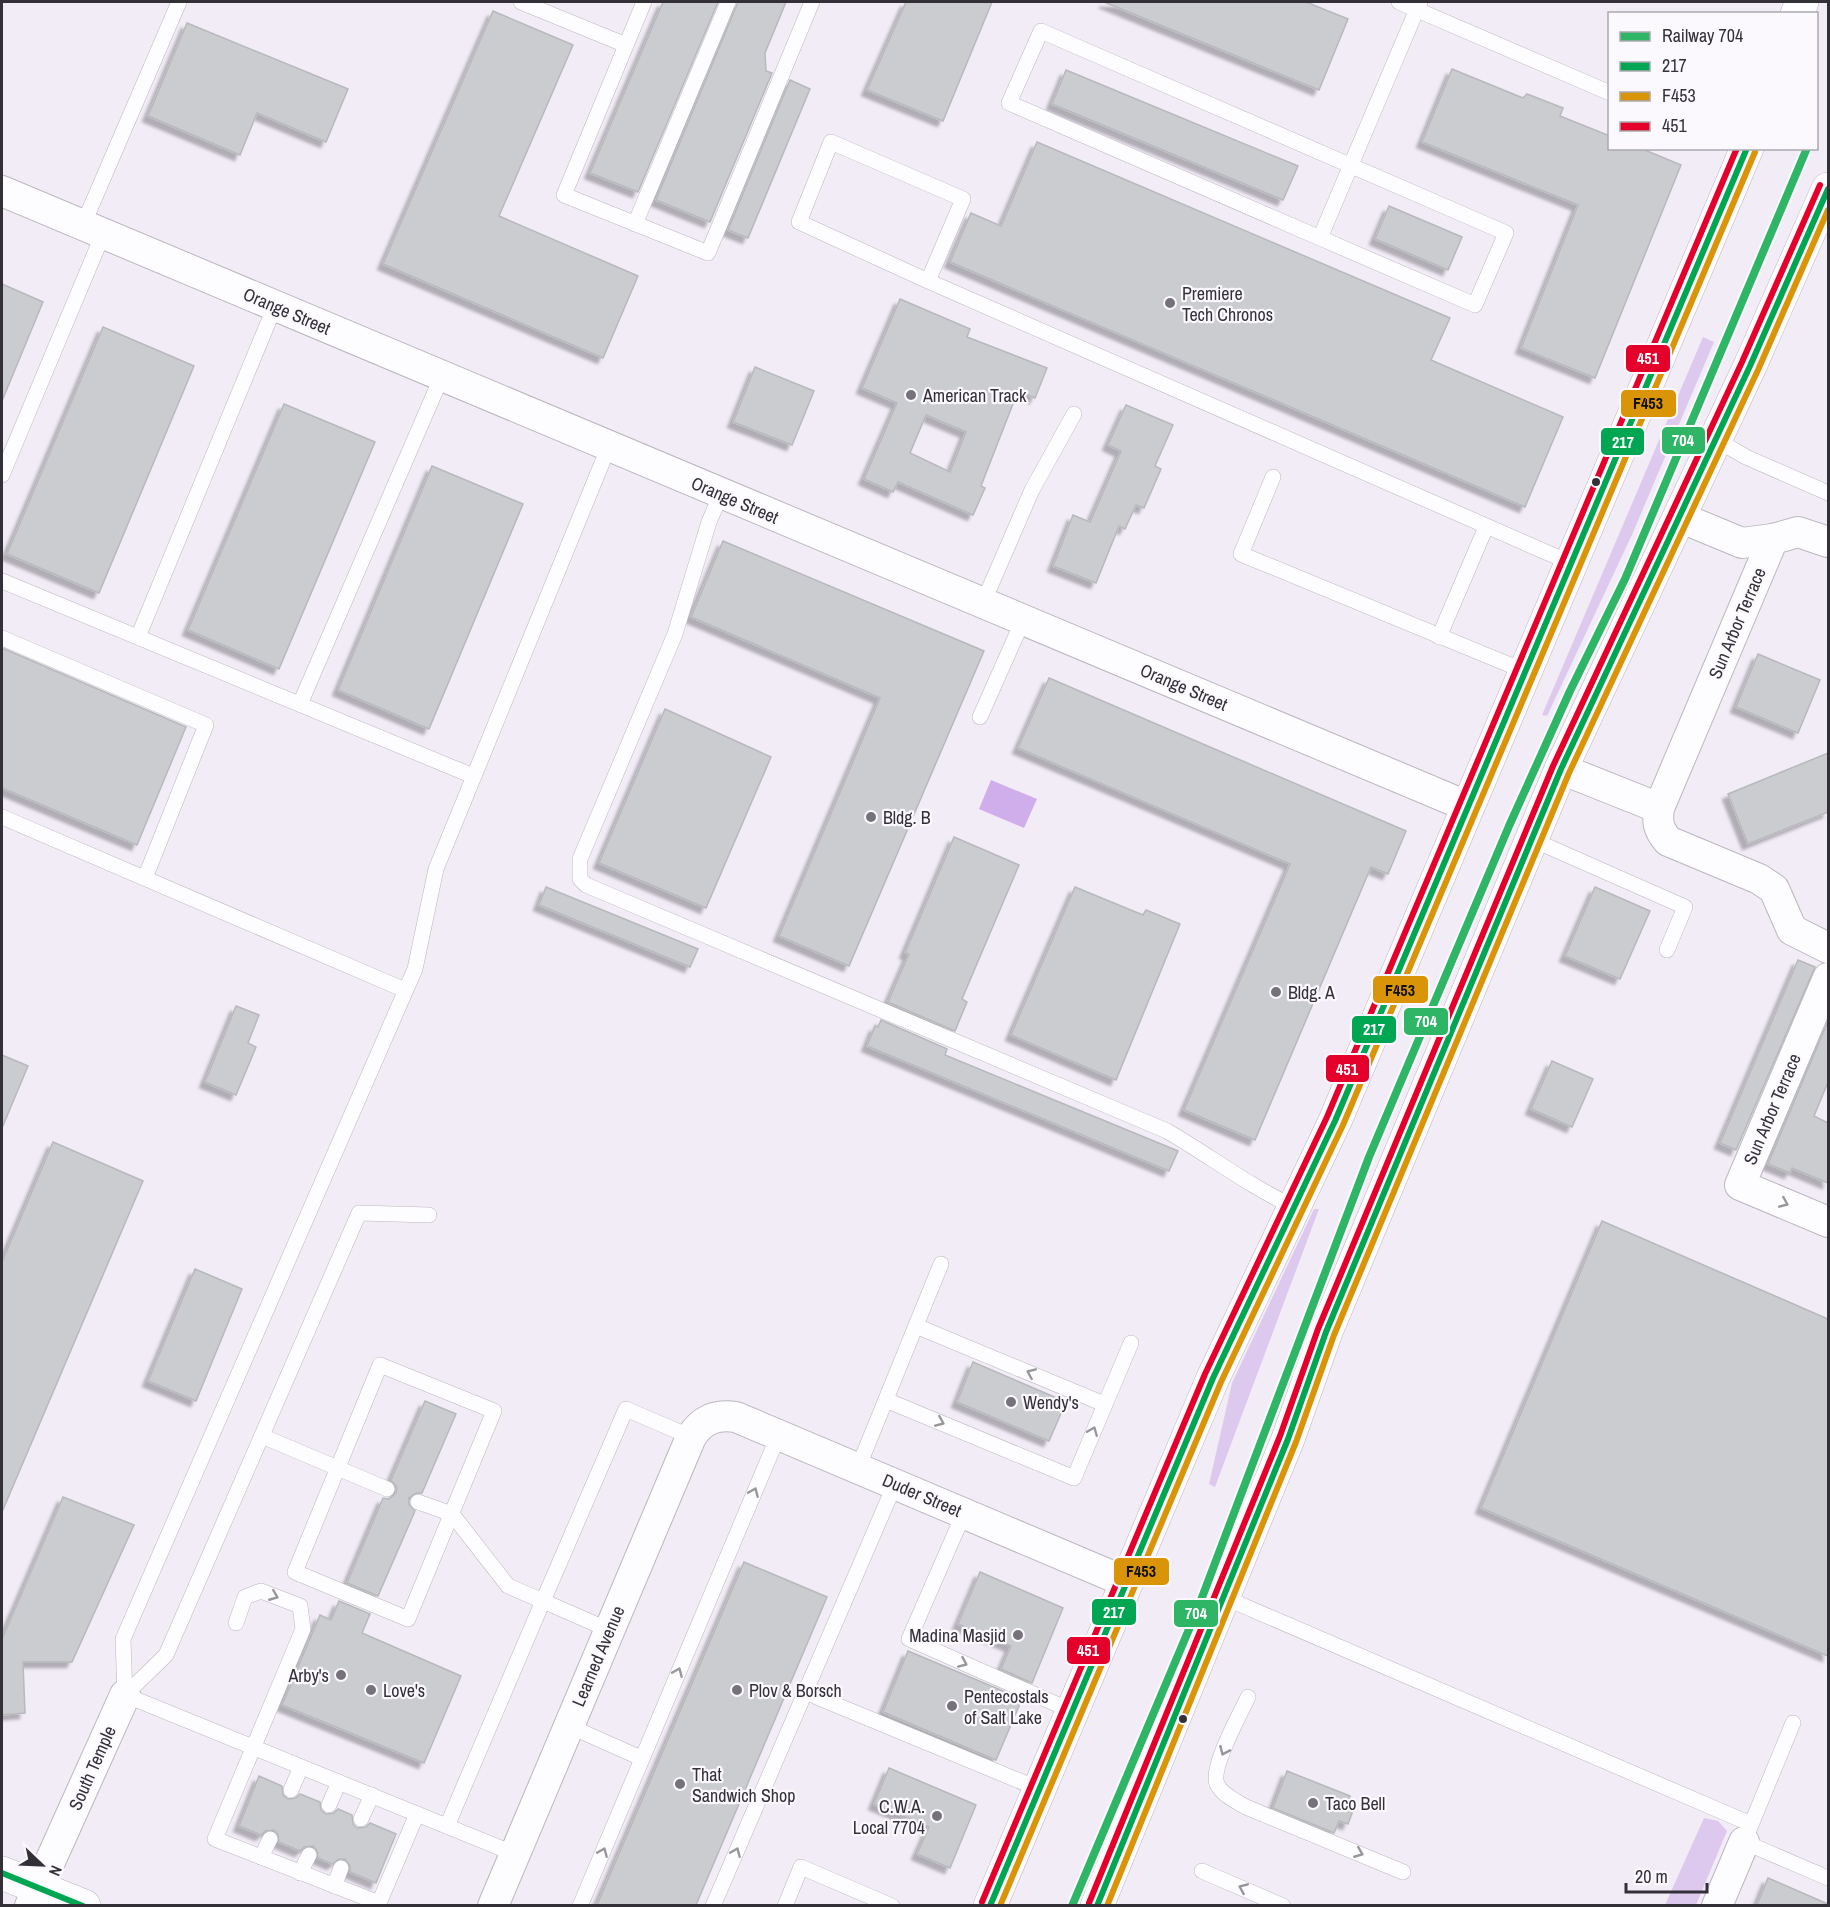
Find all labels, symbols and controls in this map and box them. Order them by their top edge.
legend [1608,12,1818,150]
text: Railway 704 [1662,23,1743,48]
text: 217 [1662,53,1687,78]
text: F453 [1662,83,1696,108]
text: 451 [1662,113,1687,138]
street label: Orange Street [239,281,335,341]
place label: Premiere Tech Chronos [1182,281,1273,327]
marker: Premiere Tech Chronos [1163,296,1177,310]
line badge: 451 [1625,344,1671,373]
text: 451 [1637,347,1660,369]
place label: American Track [922,383,1027,408]
marker: American Track [904,388,918,402]
line badge: F453 [1620,389,1677,418]
text: F453 [1633,392,1663,414]
line badge: 704 [1661,426,1706,455]
line badge: 217 [1600,427,1645,456]
text: 704 [1672,429,1695,451]
text: 217 [1612,431,1634,453]
street label: Orange Street [687,470,783,530]
unlabelled marker [1590,476,1602,488]
street label: Sun Arbor Terrace [1702,563,1772,683]
street label: Orange Street [1136,657,1232,717]
place label: Bldg. B [883,805,931,830]
marker: Bldg. B [864,810,878,824]
line badge: F453 [1372,975,1429,1004]
text: F453 [1385,979,1415,1001]
place label: Bldg. A [1288,980,1335,1005]
marker: Bldg. A [1269,985,1283,999]
line badge: 704 [1403,1007,1449,1036]
text: 704 [1415,1010,1438,1032]
line badge: 217 [1351,1015,1397,1044]
text: 217 [1363,1018,1385,1040]
street label: Sun Arbor Terrace [1737,1049,1807,1169]
line badge: 451 [1325,1054,1370,1083]
text: 451 [1336,1058,1359,1080]
one-way arrow [1778,1196,1789,1208]
one-way arrow [1026,1368,1037,1380]
place label: Wendy's [1023,1390,1079,1415]
marker: Wendy's [1004,1395,1018,1409]
one-way arrow [933,1415,944,1427]
one-way arrow [1086,1427,1098,1438]
street label: Duder Street [879,1467,965,1523]
one-way arrow [747,1488,759,1499]
line badge: F453 [1113,1557,1170,1586]
text: F453 [1126,1560,1156,1582]
one-way arrow [268,1589,279,1601]
line badge: 217 [1091,1598,1137,1626]
line badge: 704 [1173,1599,1219,1628]
text: 217 [1103,1601,1125,1623]
street label: Learned Avenue [566,1602,630,1710]
text: 704 [1185,1602,1208,1624]
place label: Madina Masjid [909,1623,1006,1648]
marker: Madina Masjid [1011,1628,1025,1642]
line badge: 451 [1066,1636,1111,1665]
text: 451 [1077,1639,1100,1661]
one-way arrow [957,1656,968,1668]
place label: Arby's [287,1663,329,1688]
one-way arrow [671,1667,683,1678]
marker: Arby's [334,1668,348,1682]
place label: Love's [383,1678,425,1703]
place label: Plov & Borsch [749,1678,842,1703]
marker: Love's [364,1683,378,1697]
marker: Plov & Borsch [730,1683,744,1697]
place label: Pentecostals of Salt Lake [964,1684,1049,1730]
marker: Pentecostals of Salt Lake [945,1699,959,1713]
unlabelled marker [1177,1713,1189,1725]
street label: South Temple [62,1722,122,1814]
one-way arrow [1219,1744,1231,1755]
place label: That Sandwich Shop [692,1762,795,1808]
marker: That Sandwich Shop [673,1777,687,1791]
place label: Taco Bell [1325,1791,1385,1816]
place label: C.W.A. Local 7704 [853,1794,925,1840]
marker: Taco Bell [1306,1796,1320,1810]
marker: C.W.A. Local 7704 [930,1809,944,1823]
north arrow [12,1835,72,1895]
one-way arrow [1353,1846,1364,1858]
one-way arrow [595,1847,607,1858]
one-way arrow [729,1847,741,1858]
scale bar [1626,1856,1707,1894]
text: N [44,1862,68,1880]
text: 20 m [1635,1864,1668,1889]
one-way arrow [1238,1883,1249,1895]

